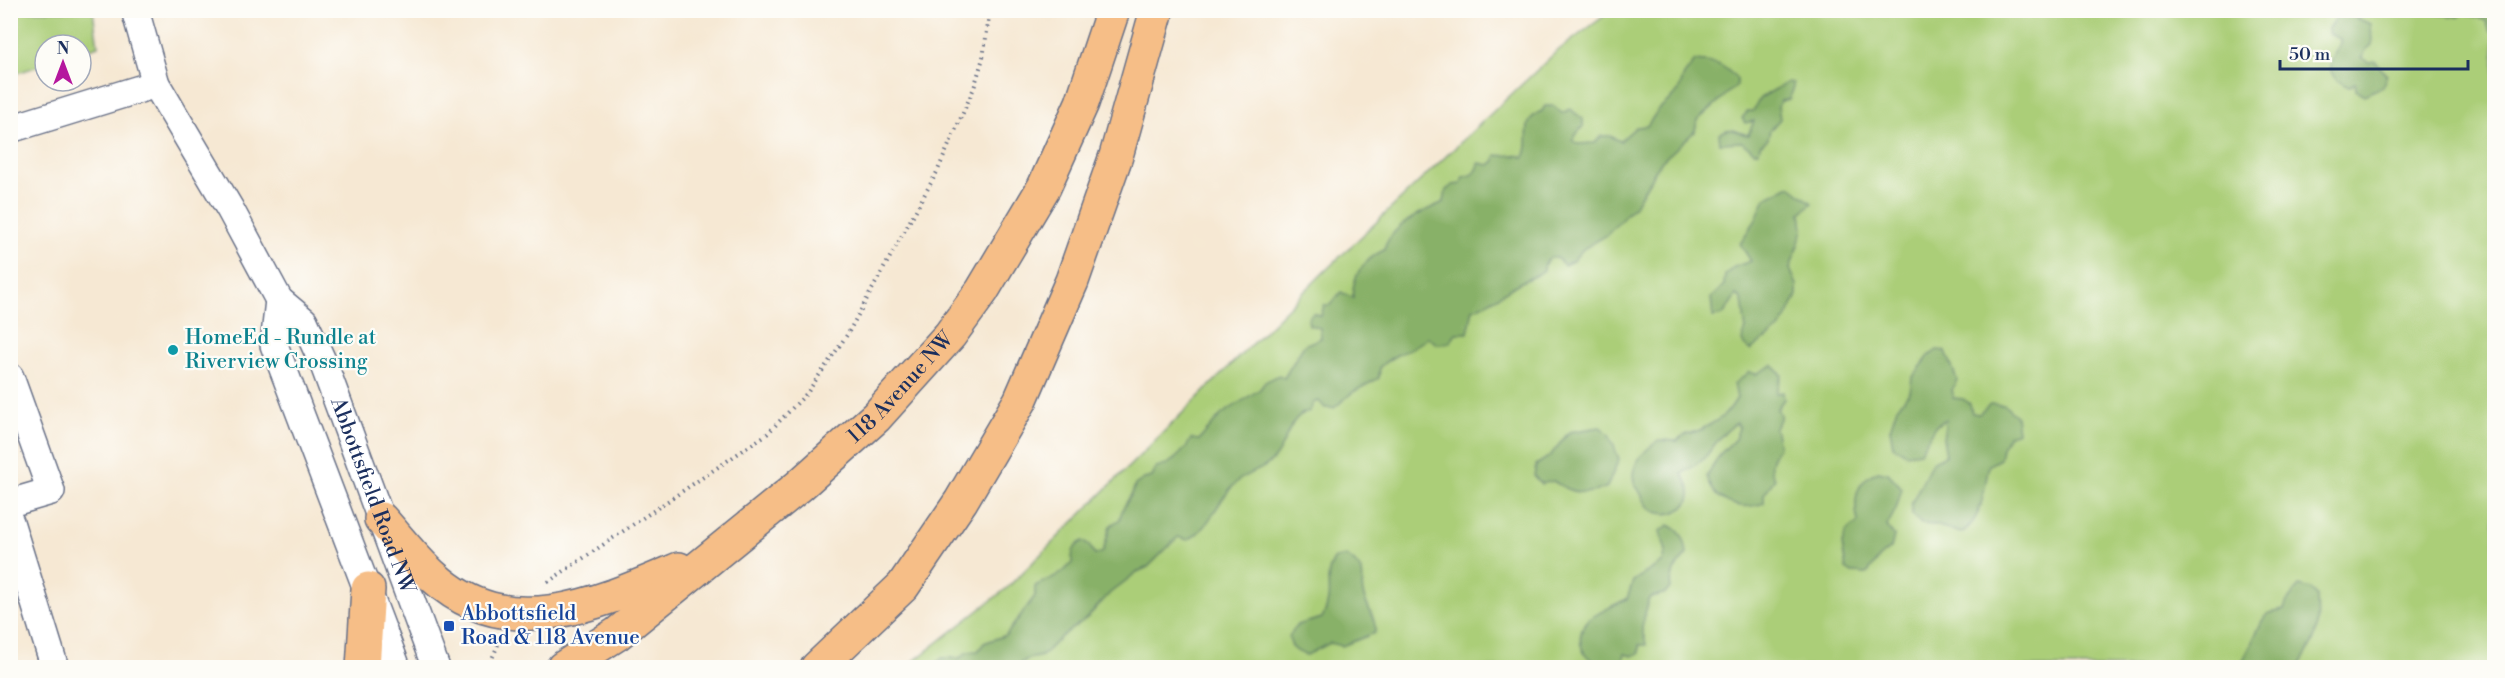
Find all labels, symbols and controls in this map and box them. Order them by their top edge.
north arrow [33,33,93,93]
scale bar [2280,33,2468,71]
text: N [57,39,70,59]
text: 50 m [2289,43,2331,66]
place label: HomeEd - Rundle at Riverview Crossing [185,325,377,375]
street label: 118 Avenue NW [842,326,960,449]
marker: HomeEd - Rundle at Riverview Crossing [166,343,180,357]
street label: Abbottsfield Road NW [324,393,421,599]
place label: Abbottsfield Road & 118 Avenue [460,601,640,651]
marker: Abbottsfield Road & 118 Avenue [442,619,456,633]

